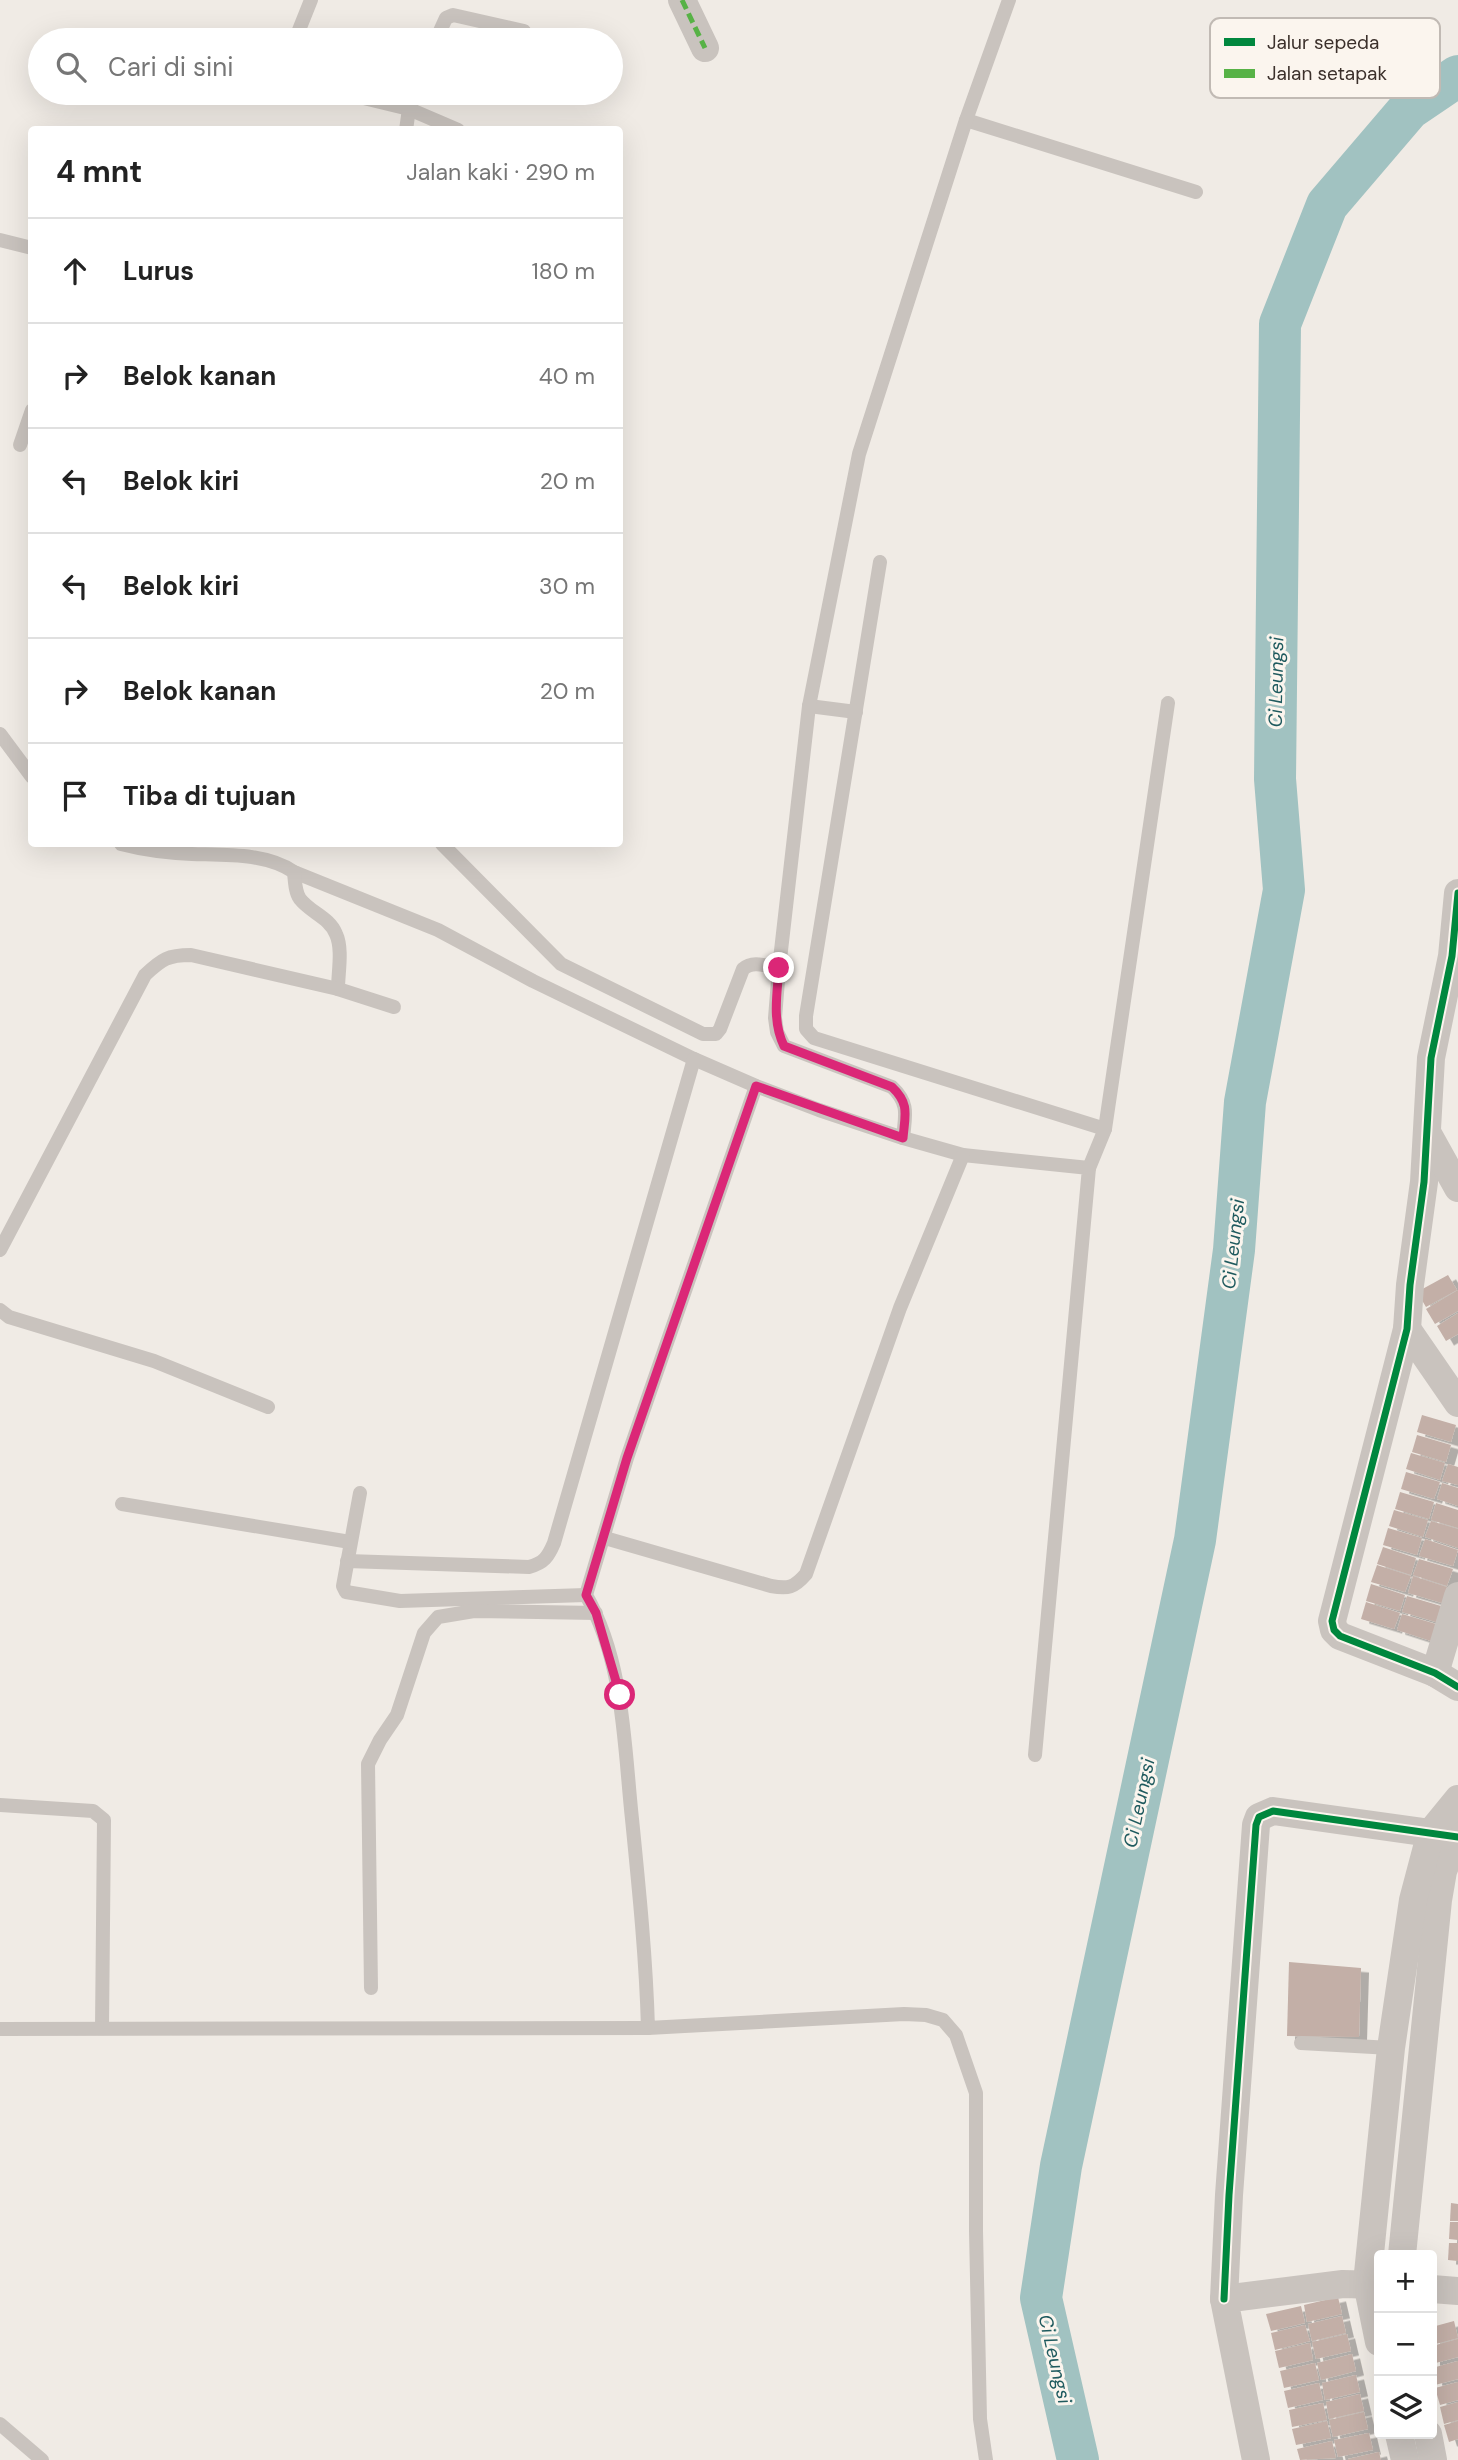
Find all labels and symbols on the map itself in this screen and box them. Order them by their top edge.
legend [1210,18,1440,98]
text: Jalur sepeda [1267,30,1379,55]
text: Jalan setapak [1267,61,1387,86]
water label: Ci Leungsi [1263,636,1289,728]
route end [763,952,794,983]
water label: Ci Leungsi [1216,1197,1250,1290]
route start [604,1679,635,1710]
water label: Ci Leungsi [1117,1756,1161,1850]
water label: Ci Leungsi [1033,2312,1077,2406]

